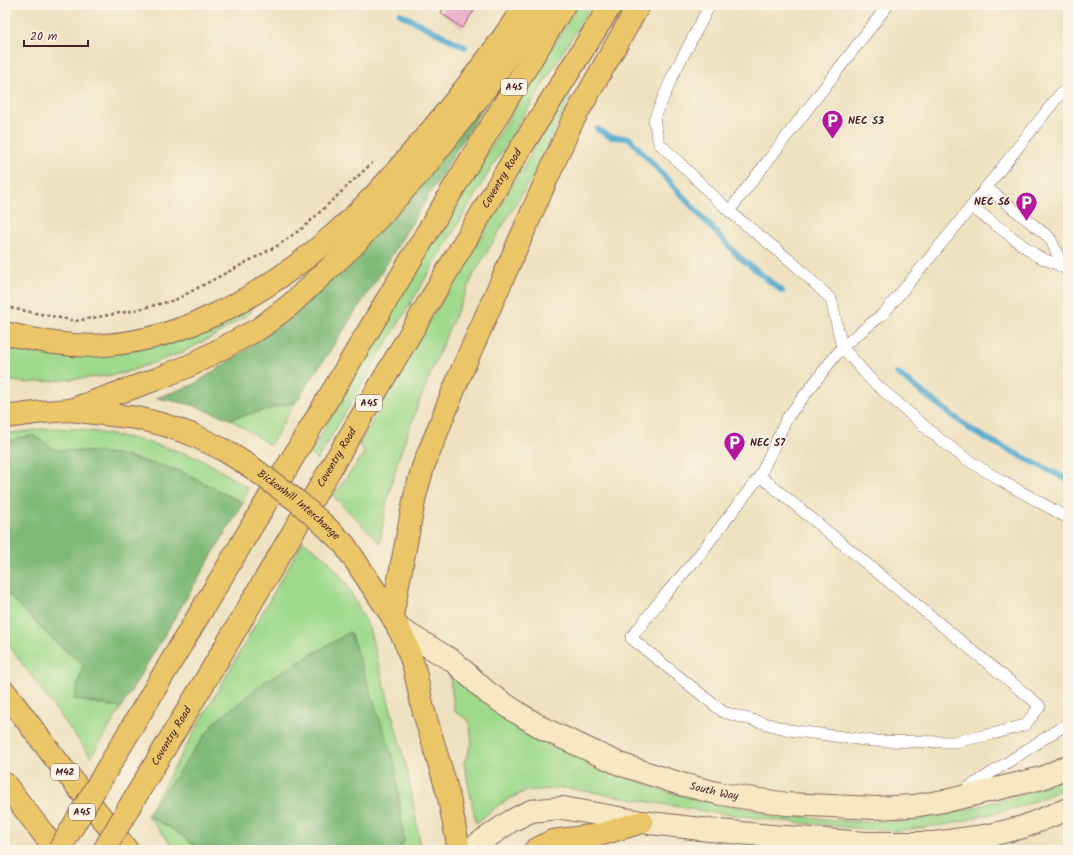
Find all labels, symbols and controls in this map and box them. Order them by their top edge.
scale bar [24,22,88,48]
text: 20 m [30,27,58,46]
road number: A45 [501,79,527,95]
parking icon: NEC S3 [819,108,845,141]
place label: NEC S3 [848,112,884,130]
street label: Coventry Road [477,145,527,212]
parking icon: NEC S6 [1013,189,1039,222]
place label: NEC S6 [974,193,1010,211]
road number: A45 [356,395,382,411]
street label: Coventry Road [312,424,362,491]
parking icon: NEC S7 [721,430,747,463]
place label: NEC S7 [750,434,786,452]
street label: Bickenhill Interchange [253,465,344,545]
street label: Coventry Road [147,703,197,770]
road number: M42 [51,764,79,780]
street label: South Way [688,777,741,806]
road number: A45 [69,804,95,820]

